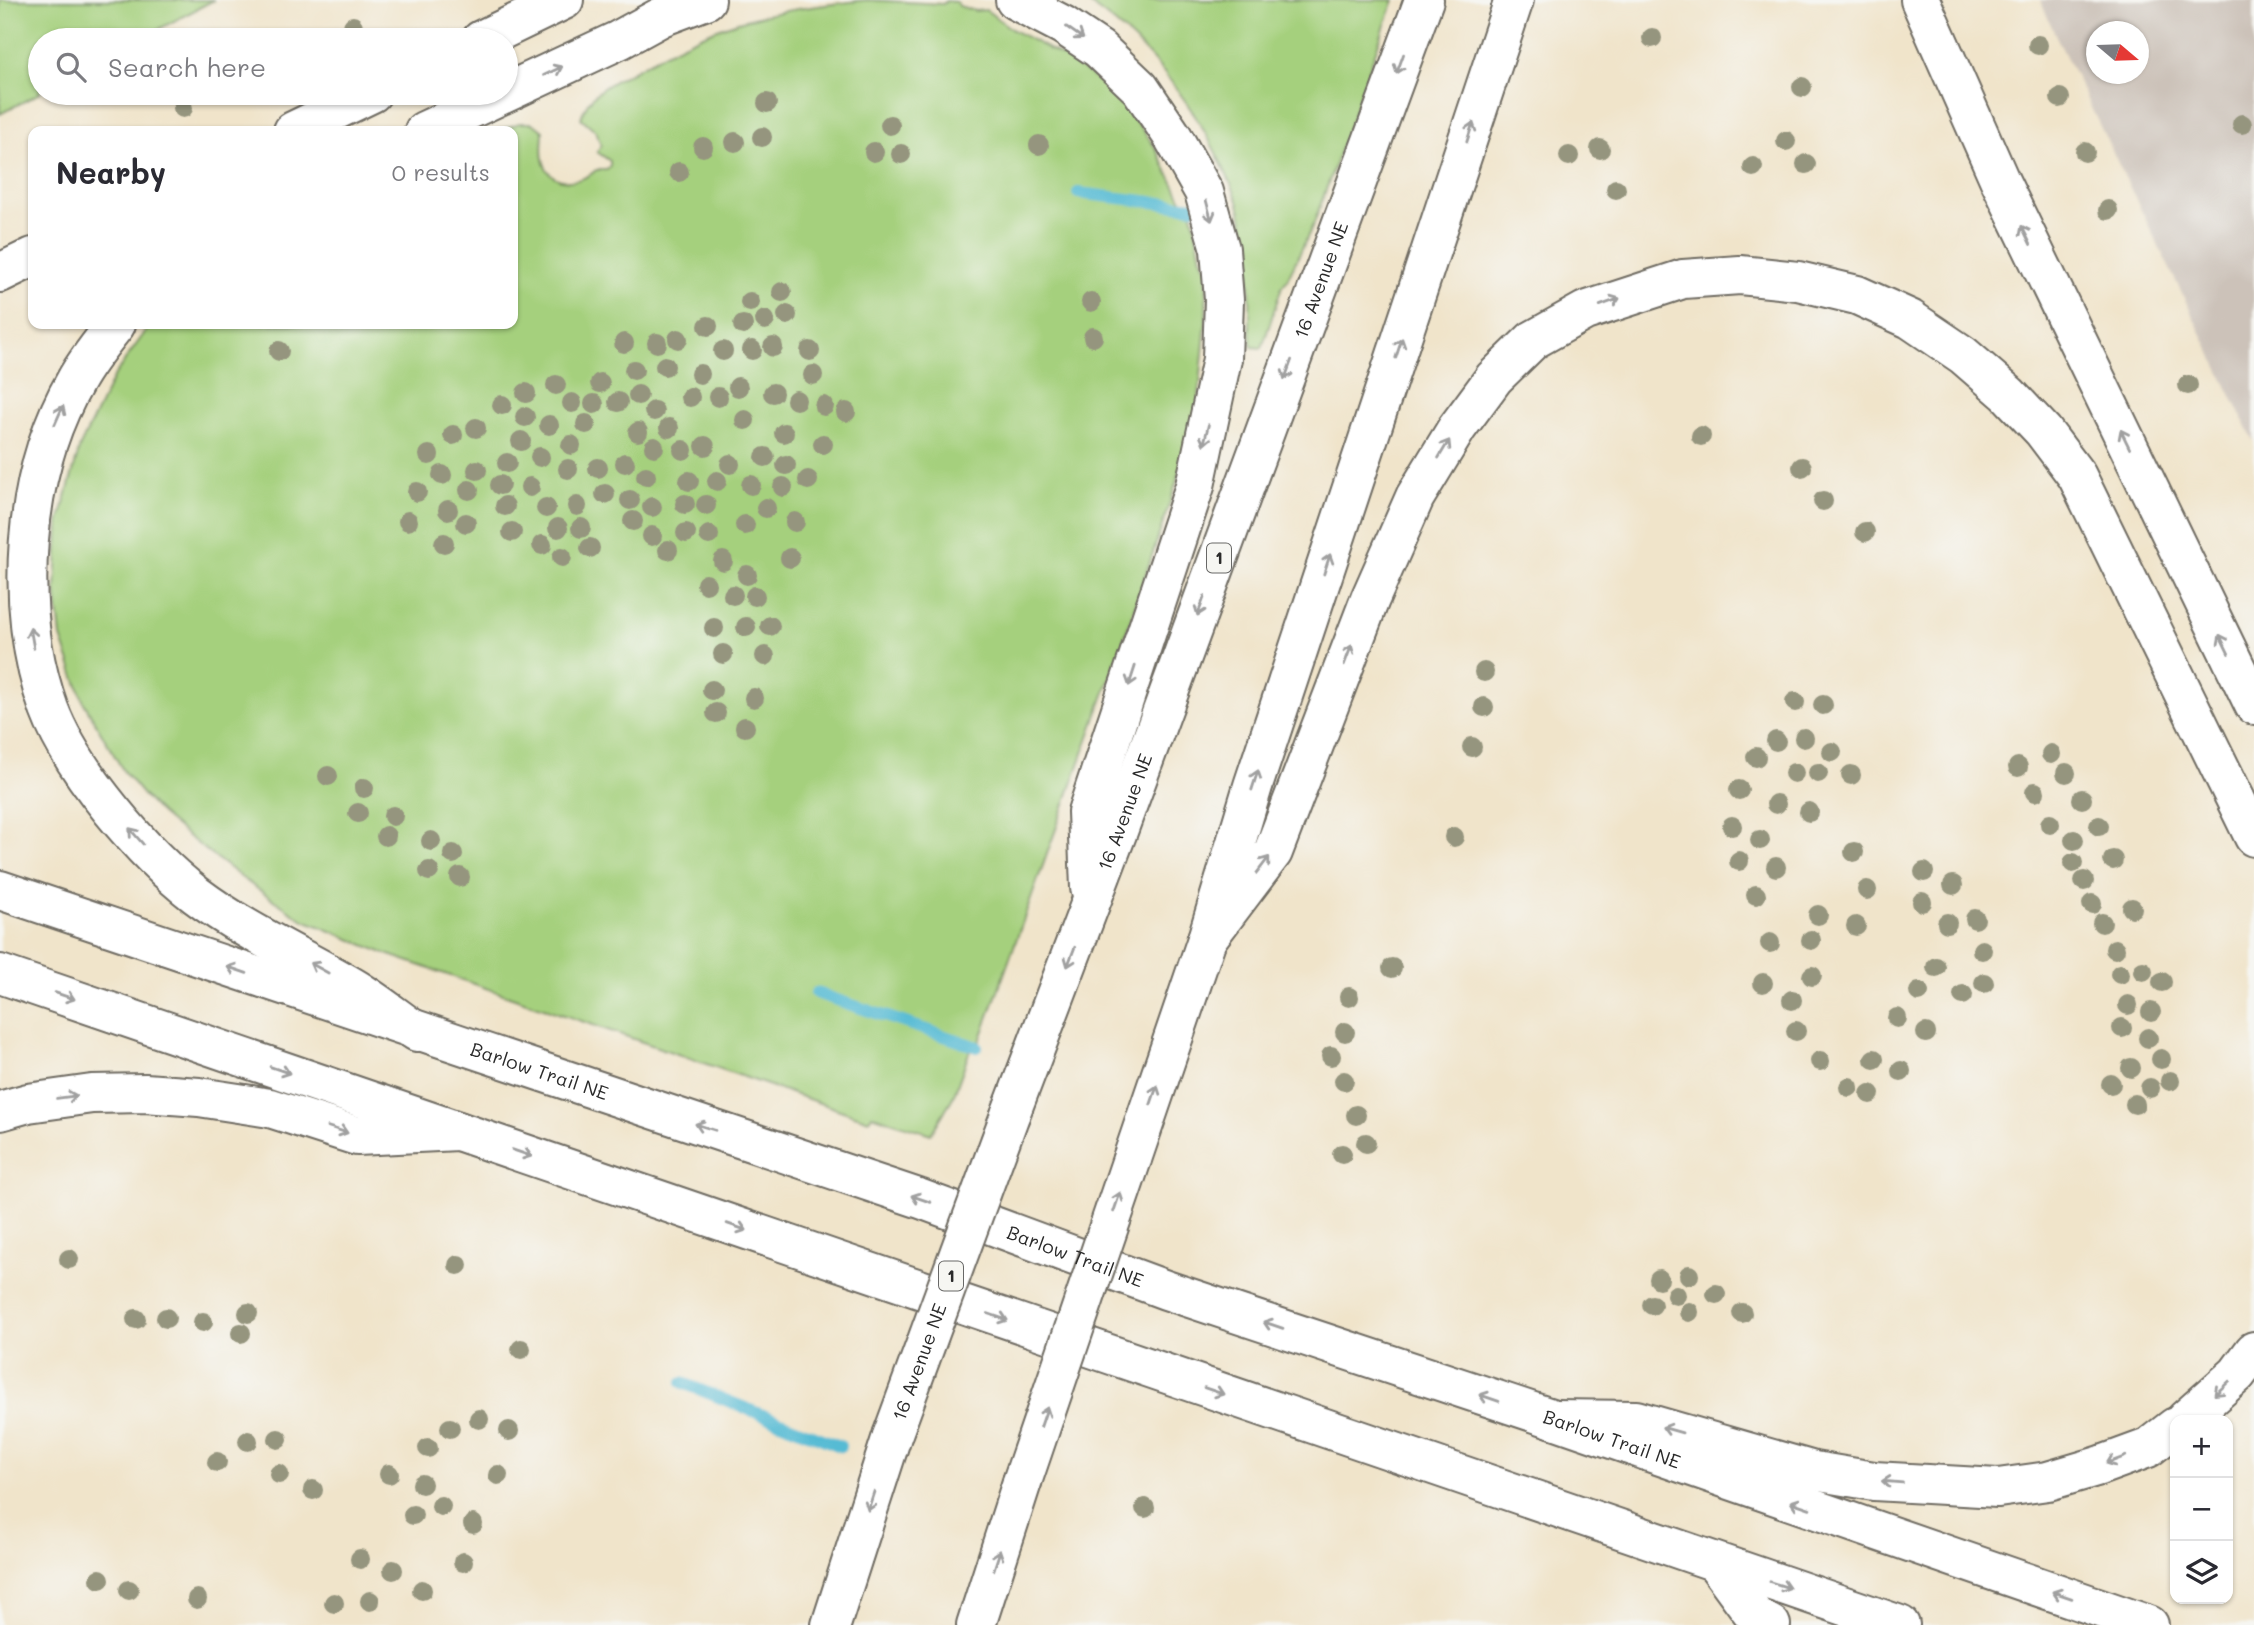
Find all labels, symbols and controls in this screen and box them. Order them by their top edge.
north arrow [2086,21,2149,84]
one-way arrow [1065,26,1084,40]
search box [28,28,518,105]
icon: search [52,48,90,86]
text: Search here [108,50,266,84]
one-way arrow [1393,53,1406,75]
one-way arrow [541,64,563,77]
one-way arrow [1465,121,1478,143]
text: Nearby [56,152,166,192]
text: 0 results [392,157,490,187]
one-way arrow [1203,199,1216,222]
street label: 16 Avenue NE [1287,218,1353,342]
one-way arrow [2018,225,2032,246]
one-way arrow [1599,295,1621,307]
one-way arrow [1393,337,1406,359]
one-way arrow [1281,358,1293,380]
one-way arrow [53,405,66,427]
one-way arrow [1199,423,1212,446]
one-way arrow [2117,429,2131,450]
one-way arrow [1437,439,1451,459]
road number: 1 [1207,544,1231,572]
one-way arrow [1322,553,1334,575]
one-way arrow [1194,595,1206,616]
one-way arrow [25,627,38,650]
one-way arrow [2217,634,2230,655]
one-way arrow [1343,644,1356,666]
one-way arrow [1124,664,1137,686]
street label: 16 Avenue NE [1091,750,1157,874]
one-way arrow [1250,769,1262,791]
one-way arrow [127,828,144,845]
one-way arrow [1256,856,1271,875]
one-way arrow [1063,946,1076,968]
one-way arrow [309,961,329,975]
one-way arrow [226,963,248,976]
one-way arrow [53,991,75,1003]
street label: Barlow Trail NE [468,1036,612,1105]
one-way arrow [268,1065,290,1077]
one-way arrow [1149,1084,1161,1106]
one-way arrow [55,1091,77,1104]
one-way arrow [694,1120,716,1133]
one-way arrow [327,1125,349,1137]
one-way arrow [511,1147,533,1160]
one-way arrow [1112,1191,1125,1213]
one-way arrow [910,1192,932,1204]
street label: Barlow Trail NE [1004,1219,1147,1293]
one-way arrow [726,1221,748,1234]
road number: 1 [939,1261,963,1290]
street label: 16 Avenue NE [886,1300,952,1424]
one-way arrow [987,1312,1009,1324]
one-way arrow [1263,1318,1285,1331]
one-way arrow [2213,1380,2231,1396]
one-way arrow [1202,1386,1224,1398]
one-way arrow [1478,1391,1500,1404]
street label: Barlow Trail NE [1540,1403,1684,1474]
one-way arrow [1038,1406,1051,1428]
map controls [2170,1415,2233,1604]
button: + [2170,1415,2233,1478]
one-way arrow [1661,1422,1683,1435]
one-way arrow [2105,1454,2127,1467]
one-way arrow [1882,1475,1904,1488]
button: − [2170,1478,2233,1541]
one-way arrow [864,1490,877,1512]
one-way arrow [1790,1498,1812,1510]
button: layers [2170,1541,2233,1604]
one-way arrow [991,1549,1004,1571]
one-way arrow [1769,1580,1791,1592]
one-way arrow [2051,1588,2073,1600]

